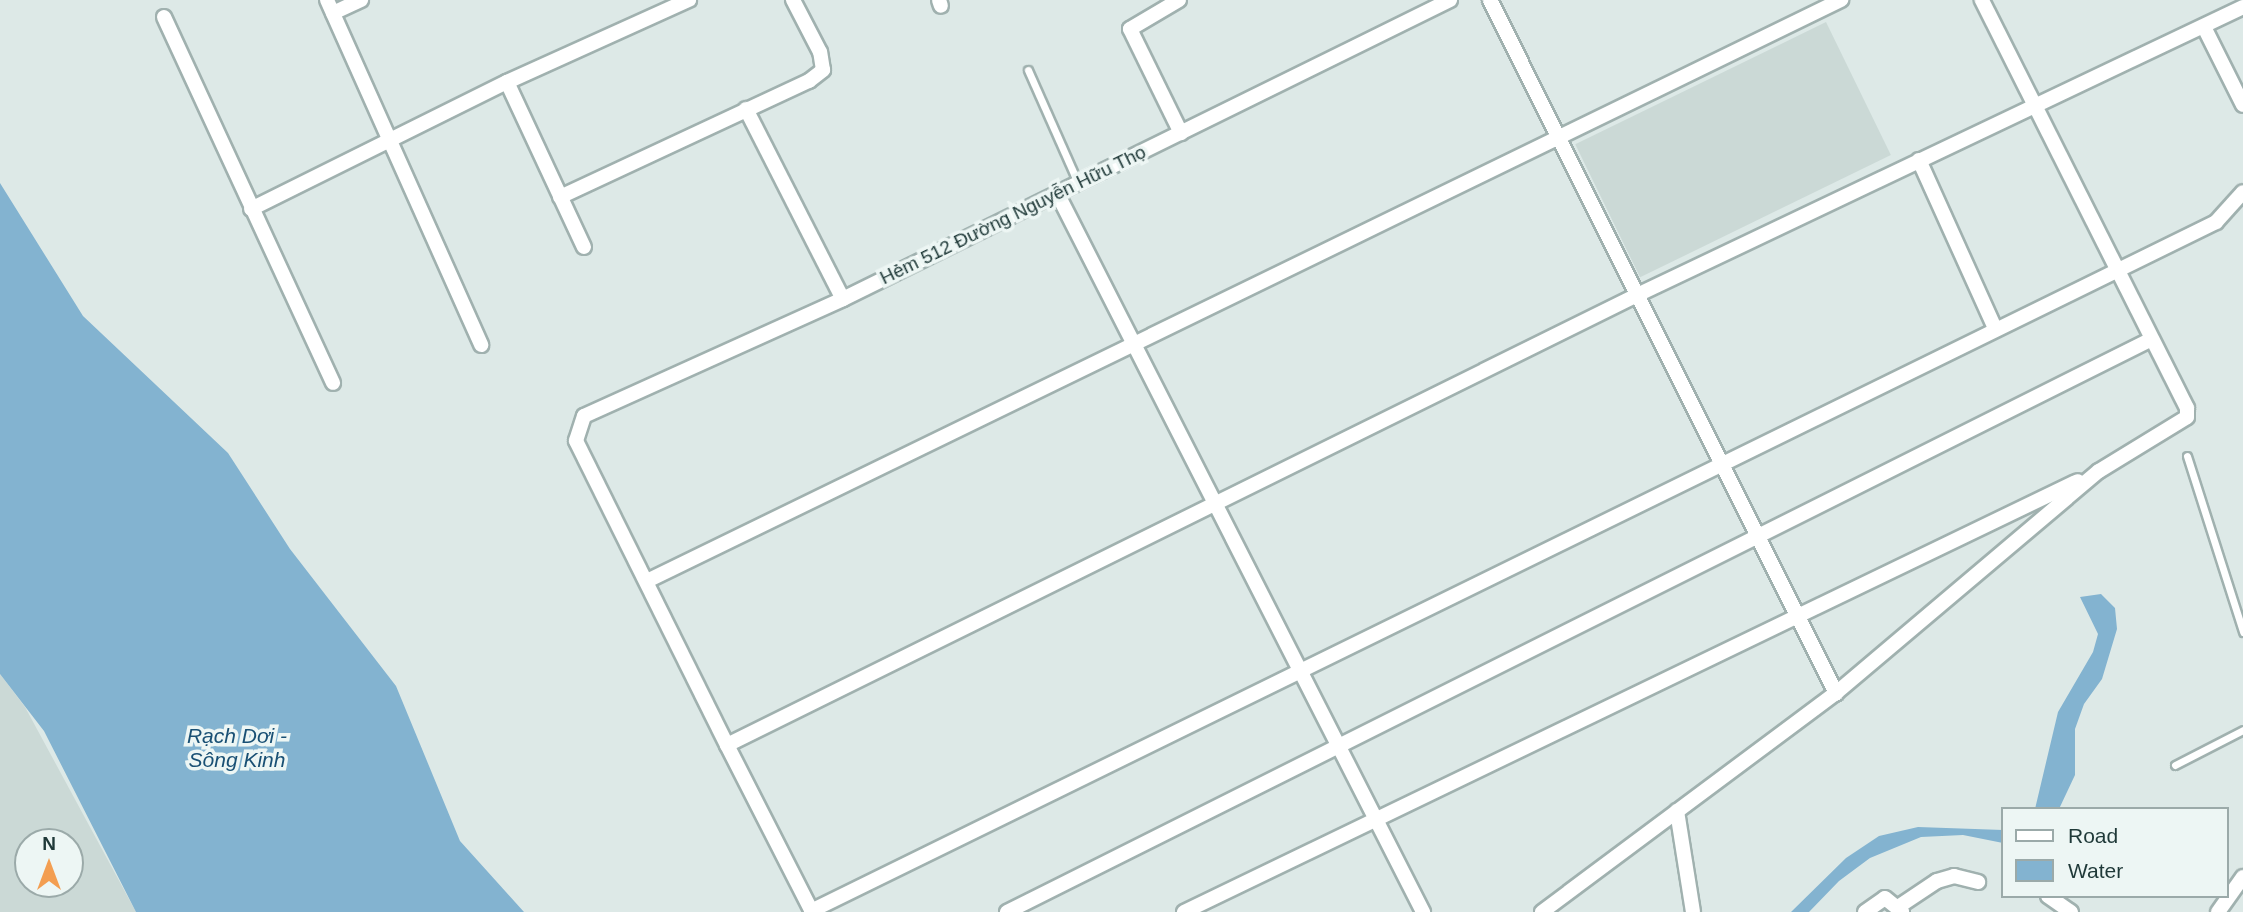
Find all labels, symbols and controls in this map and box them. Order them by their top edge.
street label: Hẻm 512 Đường Nguyễn Hữu Thọ [876,140,1150,290]
water label: Rạch Dơi - Sông Kinh [187,723,287,773]
legend [2002,807,2229,898]
text: Road [2068,824,2118,847]
north arrow [14,828,84,898]
text: N [42,833,56,854]
text: Water [2068,859,2123,882]

